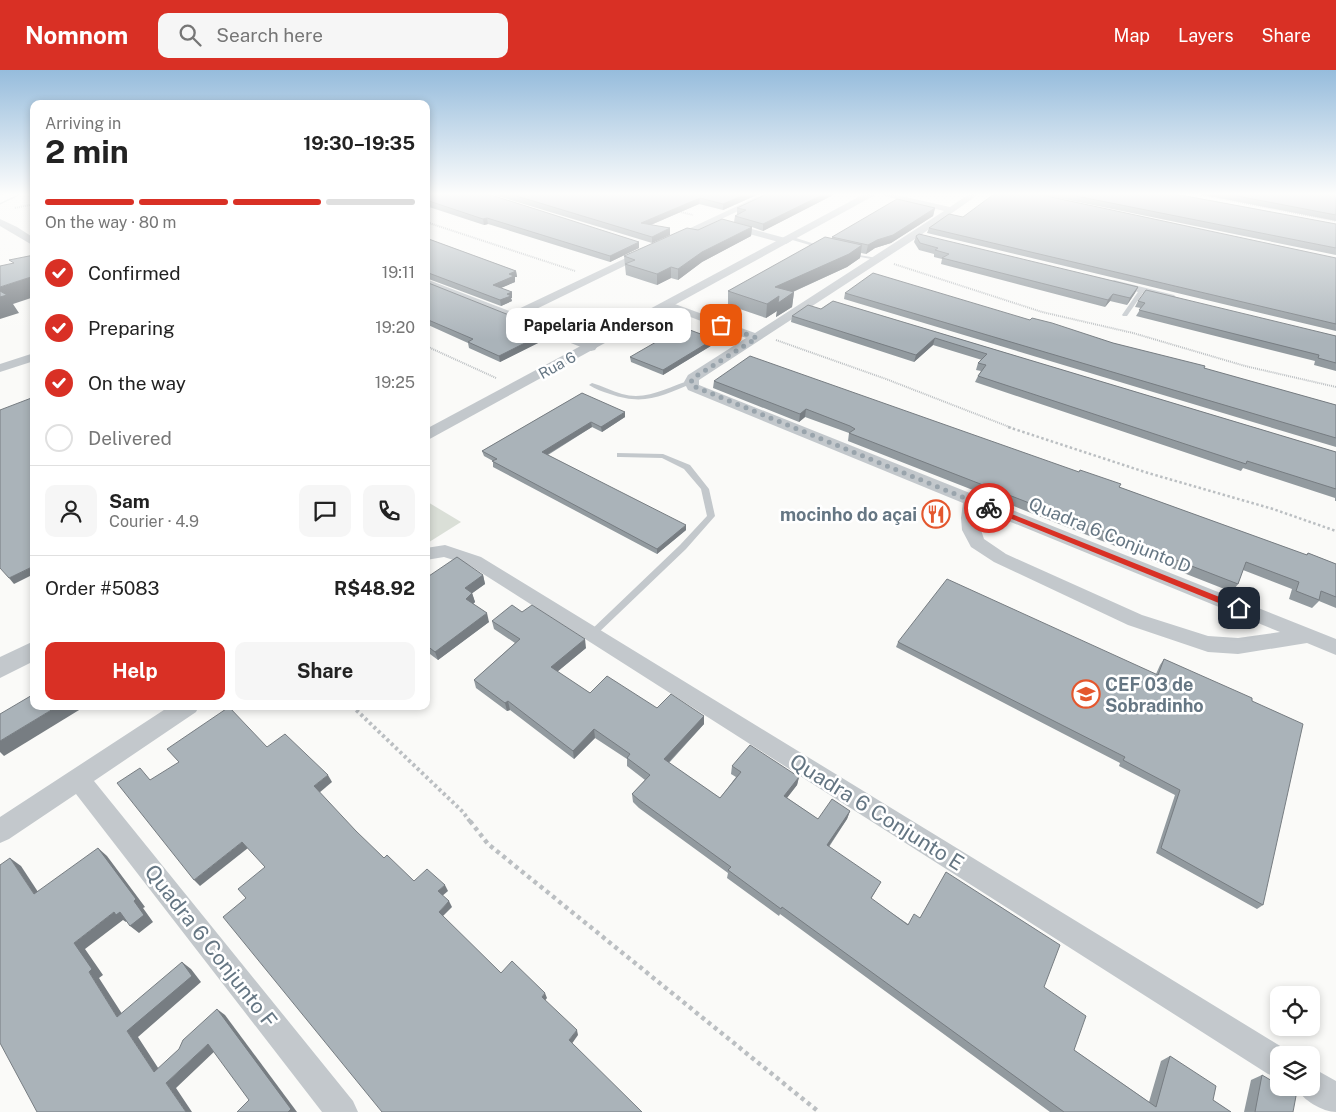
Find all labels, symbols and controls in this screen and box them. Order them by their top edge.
search box [158,13,508,58]
text: Nomnom [25,21,128,49]
icon: search [176,21,204,49]
text: Search here [216,24,323,46]
text: Map [1114,25,1150,46]
text: Layers [1178,25,1234,46]
text: Share [1262,25,1311,46]
text: Arriving in [45,114,121,133]
text: 19:30–19:35 [303,132,415,154]
text: 2 min [45,133,129,170]
text: On the way · 80 m [45,213,176,232]
icon: check [45,259,73,287]
text: Confirmed [88,262,181,284]
text: 19:11 [382,263,415,282]
pin [700,304,742,346]
callout: Papelaria Anderson [506,308,691,342]
icon: bag [707,311,735,339]
icon: check [45,314,73,342]
text: Papelaria Anderson [524,316,673,335]
text: Preparing [88,317,175,339]
text: 19:20 [375,318,415,337]
street label: Rua 6 [535,348,579,382]
icon: check [45,369,73,397]
text: On the way [88,372,186,394]
text: 19:25 [375,373,415,392]
text: Delivered [88,427,172,449]
courier [964,483,1014,533]
button: person [45,485,97,537]
button: chat [299,485,351,537]
button: phone [363,485,415,537]
text: Sam [109,490,150,512]
street label: Quadra 6 Conjunto D [1026,493,1194,577]
icon: bike [975,494,1003,522]
restaurant icon: mocinho do açai [921,499,951,529]
place label: mocinho do açai [780,504,917,525]
text: Courier · 4.9 [109,512,199,531]
text: Order #5083 [45,577,160,599]
text: R$48.92 [334,577,415,599]
pin [1218,587,1260,629]
icon: home [1225,594,1253,622]
button: Help [45,642,225,700]
button: Share [235,642,415,700]
place label: CEF 03 de Sobradinho [1105,674,1204,716]
school or university icon: CEF 03 de Sobradinho [1071,679,1101,709]
street label: Quadra 6 Conjunto E [785,748,969,876]
street label: Quadra 6 Conjunto F [140,859,282,1033]
map controls [1270,986,1320,1096]
button: locate [1270,986,1320,1036]
button: layers [1270,1046,1320,1096]

